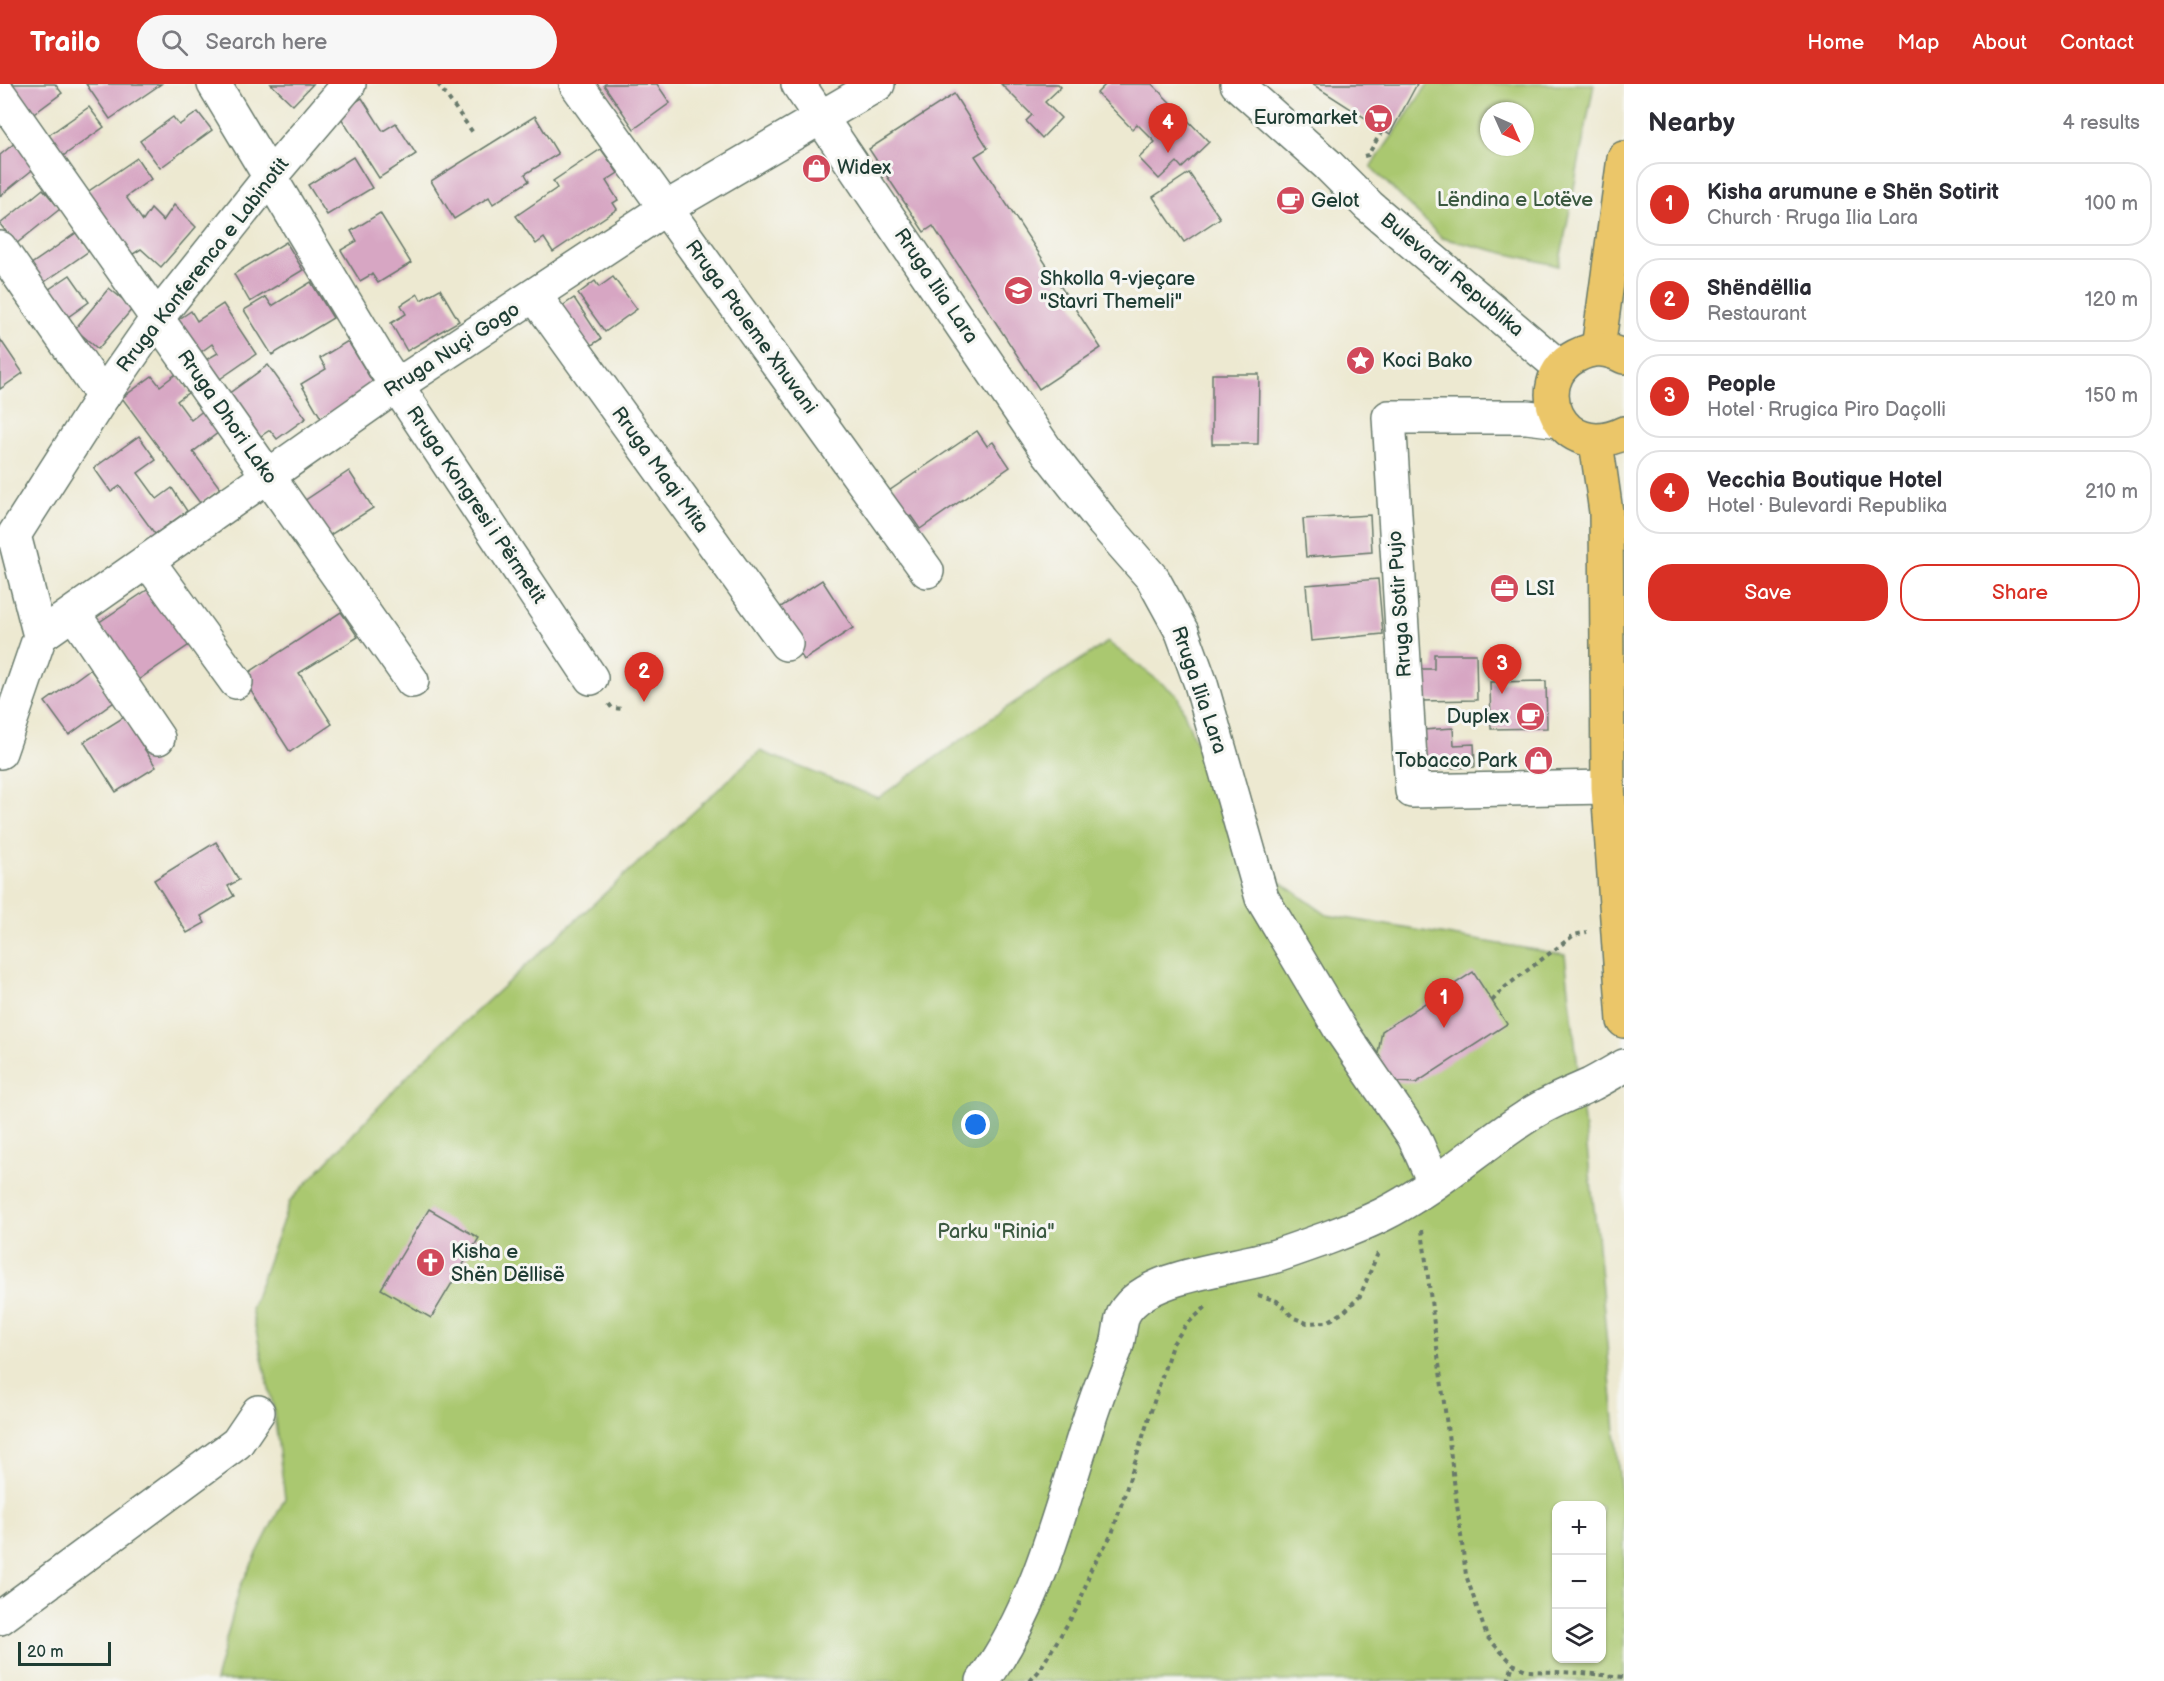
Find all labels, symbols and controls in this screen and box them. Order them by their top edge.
search box [137,15,557,69]
text: Trailo [30,26,101,59]
icon: search [158,26,191,59]
text: Search here [206,29,327,56]
text: Home [1807,30,1864,55]
text: Map [1897,30,1939,55]
text: About [1972,30,2027,55]
text: Contact [2060,30,2134,55]
supermarket icon: Euromarket [1363,102,1395,134]
north arrow [1480,102,1534,156]
pin: 4 [1148,104,1188,153]
place label: Euromarket [1254,106,1358,130]
text: Nearby [1648,108,1735,139]
text: 4 results [2062,111,2140,135]
shop icon: Widex [800,152,832,184]
street label: Rruga Konferenca e Labinotit [112,153,294,377]
place label: Widex [837,156,892,180]
text: Kisha arumune e Shën Sotirit [1707,179,1999,206]
cafe icon: Gelot [1274,185,1306,217]
park label: Lëndina e Lotëve [1437,188,1593,212]
place label: Gelot [1311,189,1359,213]
text: 1 [1665,192,1674,216]
text: 100 m [2085,192,2138,216]
text: Church · Rruga Ilia Lara [1707,206,1918,230]
street label: Bulevardi Republika [1375,208,1529,342]
street label: Rruga Ilia Lara [889,224,983,348]
street label: Rruga Ptoleme Xhuvani [680,235,822,419]
place label: Shkolla 9-vjeçare "Stavri Themeli" [1040,267,1195,314]
school or university icon: Shkolla 9-vjeçare "Stavri Themeli" [1003,274,1035,306]
text: Shëndëllia [1707,275,1812,302]
text: 2 [1664,288,1675,312]
text: 120 m [2085,288,2138,312]
street label: Rruga Nuçi Gogo [380,297,524,403]
text: Restaurant [1707,302,1807,326]
street label: Rruga Dhori Lako [172,345,282,489]
place icon: Koci Bako [1345,345,1377,377]
place label: Koci Bako [1382,349,1473,373]
text: People [1707,371,1776,398]
text: 3 [1664,384,1675,408]
text: 150 m [2085,384,2138,408]
text: Hotel · Rrugica Piro Daçolli [1707,398,1946,422]
street label: Rruga Kongresi i Përmetit [401,402,551,608]
street label: Rruga Maqi Mita [606,402,714,538]
text: Vecchia Boutique Hotel [1707,467,1942,494]
text: 4 [1664,480,1675,504]
text: 210 m [2085,480,2138,504]
text: Hotel · Bulevardi Republika [1707,494,1947,518]
street label: Rruga Sotir Pujo [1383,530,1417,678]
button: Save [1648,564,1888,621]
button: Share [1900,564,2140,621]
office icon: LSI [1488,573,1520,605]
place label: LSI [1525,577,1555,601]
street label: Rruga Ilia Lara [1166,623,1232,757]
pin: 3 [1482,644,1522,694]
pin: 2 [624,652,664,702]
cafe icon: Duplex [1514,701,1546,733]
place label: Duplex [1446,705,1510,729]
shop icon: Tobacco Park [1522,745,1554,777]
place label: Tobacco Park [1395,749,1517,773]
pin: 1 [1424,978,1464,1028]
your location [961,1110,990,1139]
park label: Parku "Rinia" [937,1220,1055,1244]
place label: Kisha e Shën Dëllisë [451,1240,565,1287]
church icon: Kisha e Shën Dëllisë [414,1247,446,1279]
map controls [1552,1501,1606,1663]
button: + [1552,1501,1606,1555]
button: − [1552,1555,1606,1609]
button: layers [1552,1609,1606,1663]
scale bar [18,1639,111,1666]
text: 20 m [27,1643,63,1662]

